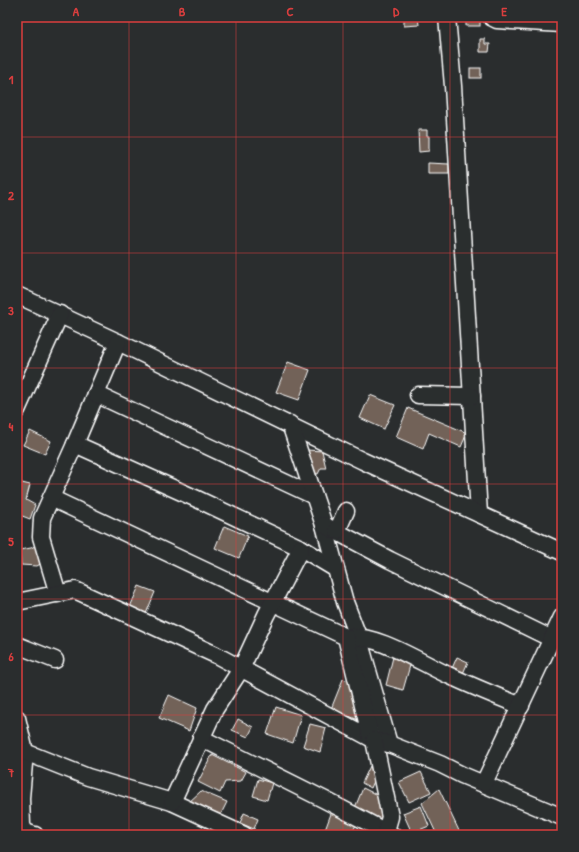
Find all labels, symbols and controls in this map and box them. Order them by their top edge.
text: A [73,2,80,20]
text: B [179,2,186,20]
text: C [286,2,294,20]
text: D [393,2,400,20]
text: E [501,2,507,20]
text: 1 [9,70,14,88]
text: 2 [8,186,15,204]
text: 3 [8,301,14,319]
text: 4 [9,417,14,435]
text: 5 [8,532,14,550]
text: 6 [8,647,14,665]
text: 7 [7,763,15,781]

